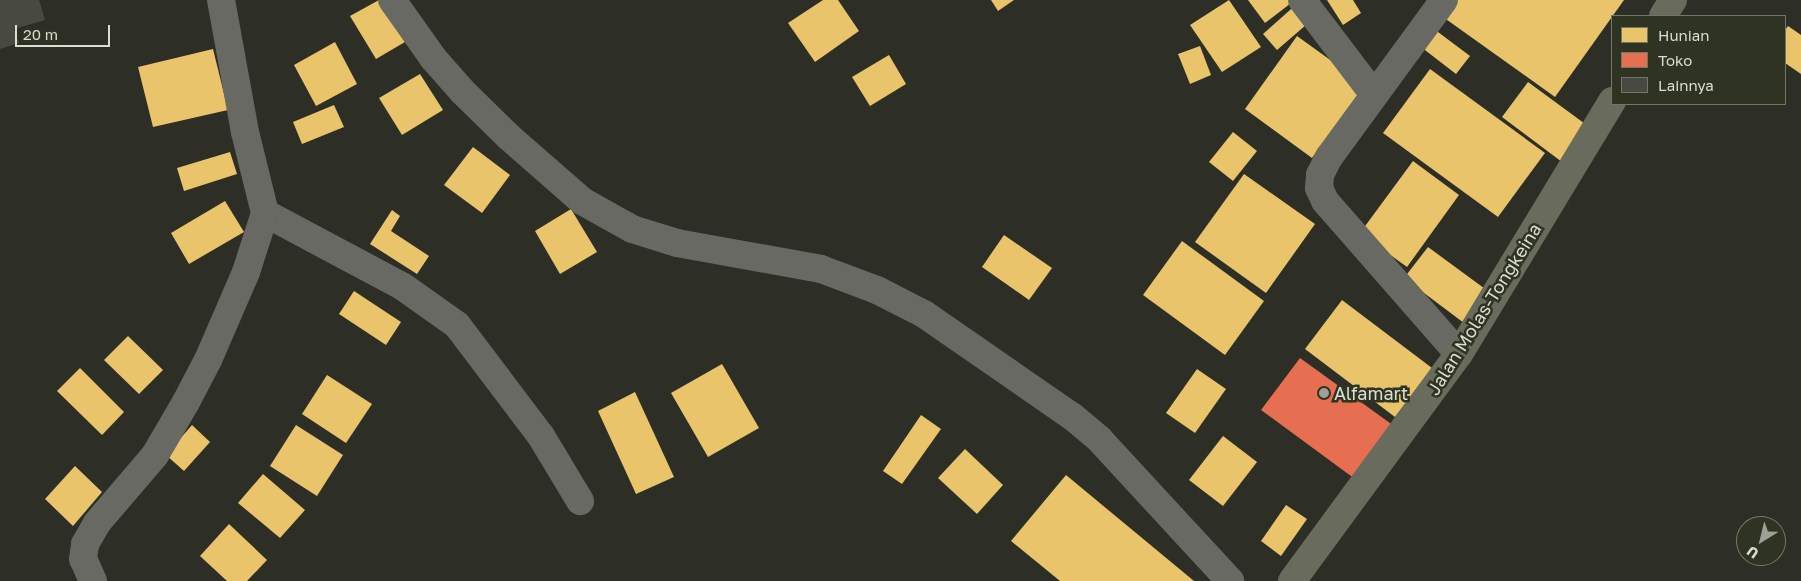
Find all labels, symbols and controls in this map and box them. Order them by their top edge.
scale bar [18,15,112,47]
legend [1611,15,1786,105]
text: 20 m [23,25,58,43]
text: Hunian [1658,26,1709,44]
text: Toko [1658,51,1692,69]
text: Lainnya [1658,76,1714,94]
street label: Jalan Molas-Tongkeina [1422,219,1546,399]
place label: Alfamart [1334,382,1408,404]
marker: Alfamart [1318,387,1330,399]
north arrow [1736,516,1786,566]
text: U [1743,543,1762,563]

